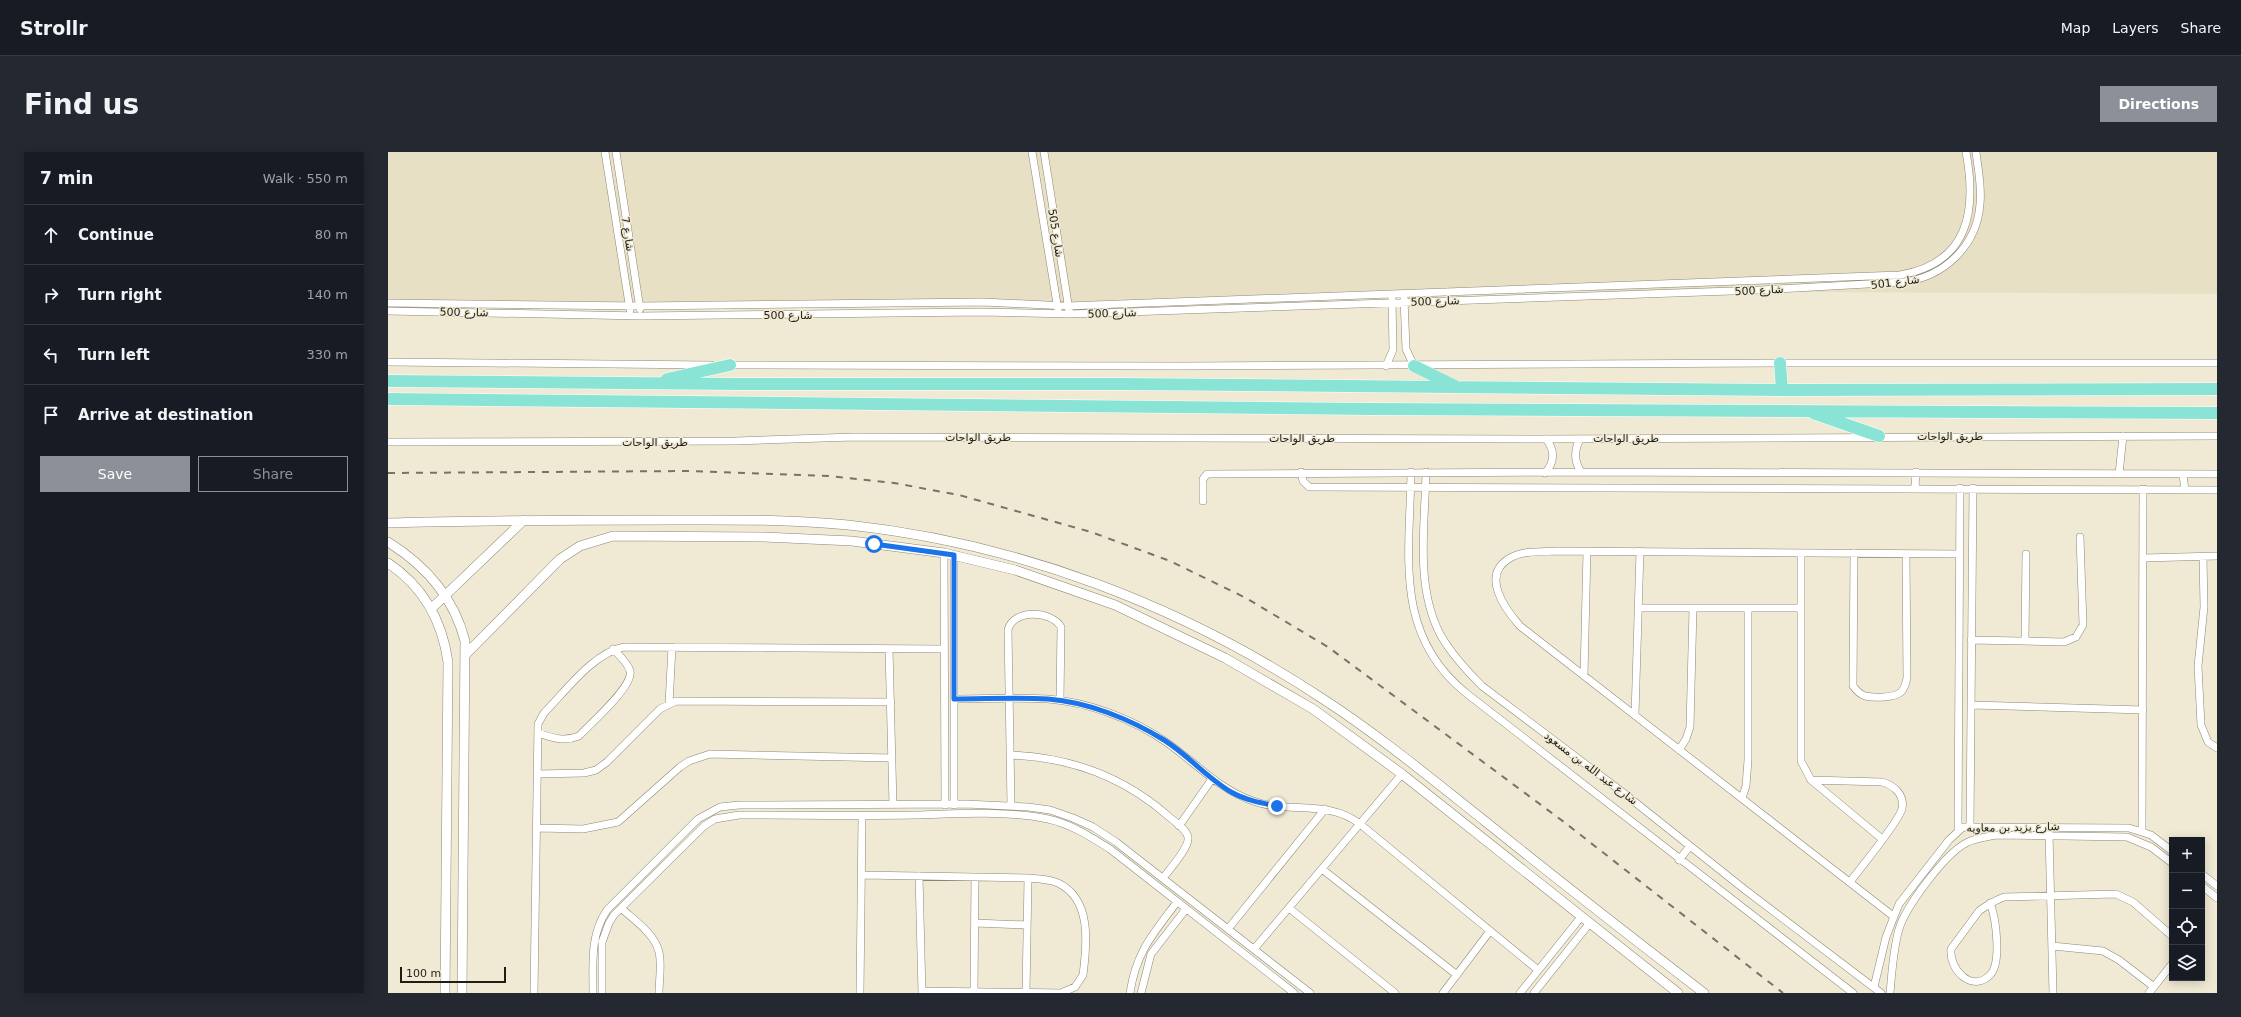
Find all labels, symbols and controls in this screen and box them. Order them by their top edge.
text: Strollr [20,17,88,39]
text: Map [2061,20,2090,36]
text: Layers [2112,20,2159,36]
text: Share [2181,20,2221,36]
button: Directions [2100,86,2217,122]
text: Find us [24,88,139,121]
text: 7 min [40,168,93,188]
text: Walk · 550 m [263,171,348,186]
street label: شارع 505 [1045,208,1066,258]
street label: شارع 7 [618,216,637,252]
icon: ahead [40,224,62,246]
text: Continue [78,226,154,244]
text: 80 m [315,227,348,242]
street label: شارع 501 [1870,273,1920,292]
street label: شارع 500 [1734,283,1784,298]
icon: right [40,284,62,306]
text: Turn right [78,286,162,304]
text: 140 m [306,287,348,302]
street label: شارع 500 [1410,294,1460,309]
street label: شارع 500 [439,306,489,319]
street label: شارع 500 [1087,306,1137,321]
street label: شارع 500 [764,309,812,322]
icon: left [40,344,62,366]
text: Turn left [78,346,150,364]
text: 330 m [306,347,348,362]
icon: arrive [40,404,62,426]
text: Arrive at destination [78,406,253,424]
street label: طريق الواحات [1917,430,1983,444]
street label: طريق الواحات [945,431,1011,445]
street label: طريق الواحات [1269,432,1335,446]
street label: طريق الواحات [1593,432,1659,446]
street label: طريق الواحات [622,436,688,450]
button: Save [40,456,190,492]
button: Share [198,456,348,492]
route start [865,535,883,553]
street label: شارع عبد الله بن مسعود [1542,729,1640,808]
route end [1268,797,1286,815]
street label: شارع يزيد بن معاويه [1966,820,2060,835]
map controls [2169,837,2205,981]
button: + [2169,837,2205,873]
button: − [2169,873,2205,909]
button: locate [2169,909,2205,945]
button: layers [2169,945,2205,981]
scale bar [400,965,506,984]
text: 100 m [406,967,441,980]

